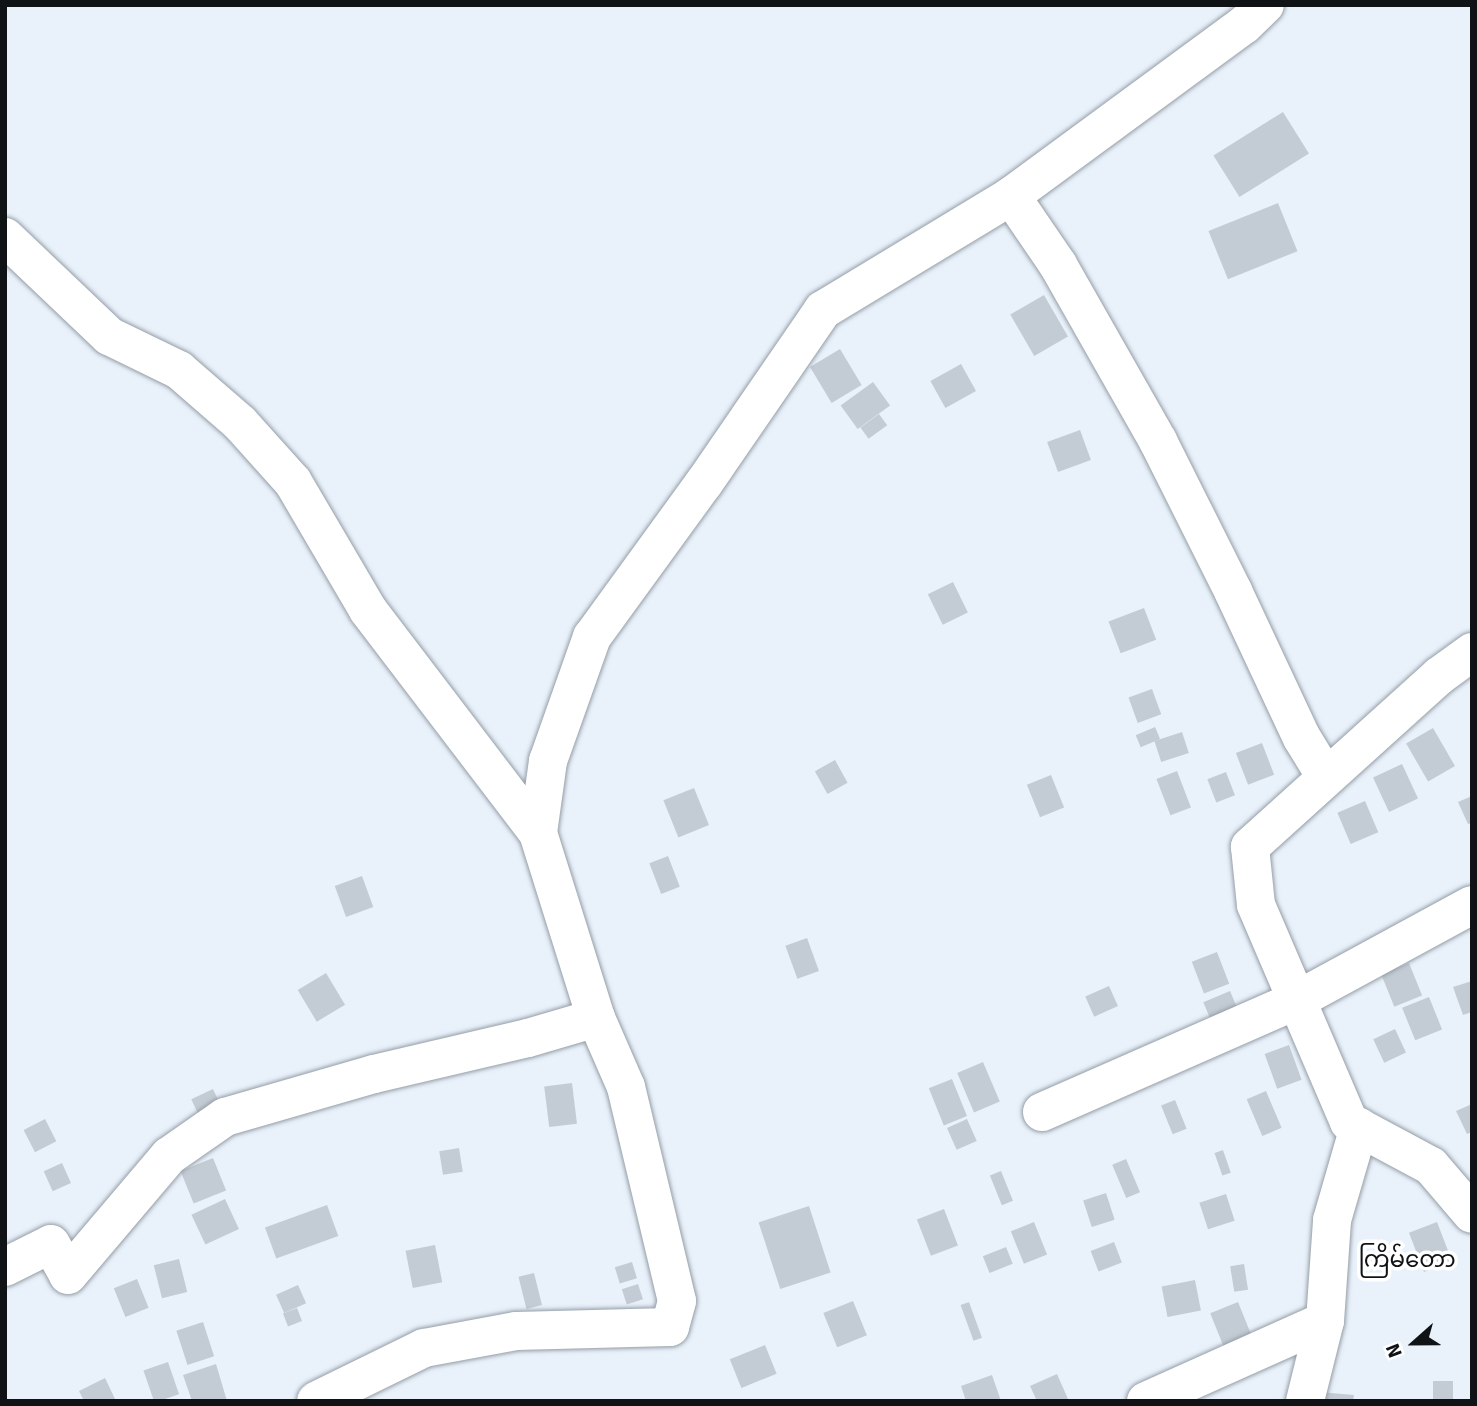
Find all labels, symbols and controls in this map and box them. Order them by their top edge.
district label: ကြိမ်တော [1358,1246,1456,1274]
north arrow [1379,1308,1449,1378]
text: N [1381,1340,1408,1361]

